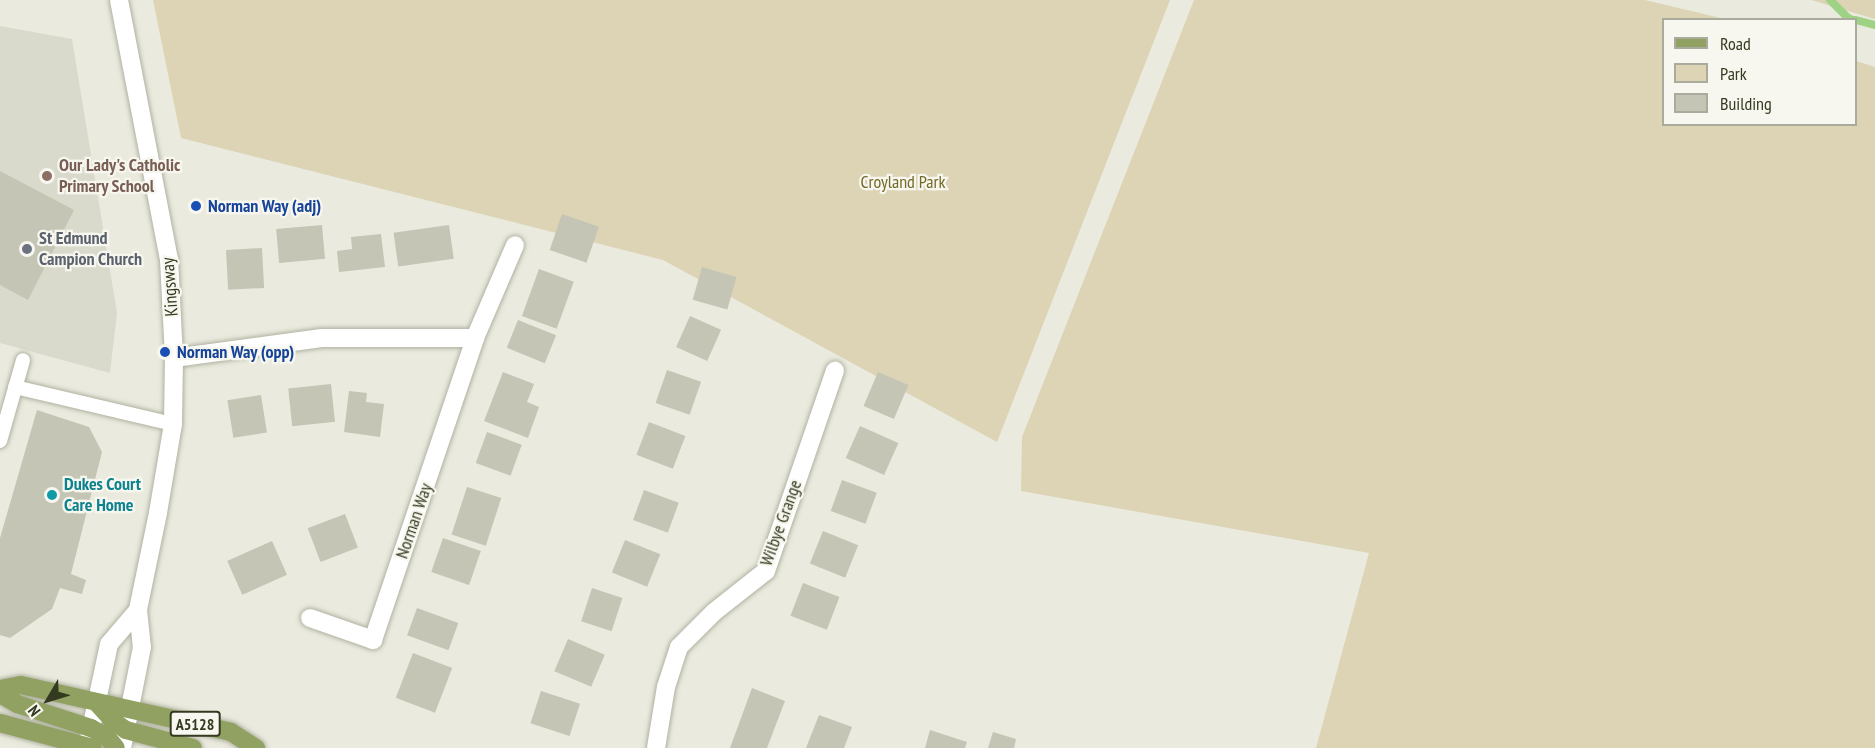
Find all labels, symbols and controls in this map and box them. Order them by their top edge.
legend [1662,18,1857,126]
text: Road [1720,32,1751,55]
text: Park [1720,62,1747,85]
text: Building [1720,92,1772,115]
place label: Our Lady's Catholic Primary School [59,155,181,198]
marker: Our Lady's Catholic Primary School [40,169,54,183]
park label: Croyland Park [861,171,945,193]
place label: Norman Way (adj) [208,195,322,217]
marker: Norman Way (adj) [189,199,203,213]
place label: St Edmund Campion Church [39,228,142,270]
marker: St Edmund Campion Church [20,242,34,256]
street label: Kingsway [157,257,183,317]
place label: Norman Way (opp) [177,341,295,363]
marker: Norman Way (opp) [158,345,172,359]
place label: Dukes Court Care Home [64,474,141,516]
street label: Wilbye Grange [755,477,807,569]
street label: Norman Way [391,480,437,562]
marker: Dukes Court Care Home [45,488,59,502]
north arrow [18,670,78,730]
text: N [23,702,44,721]
road number: A5128 [170,711,220,737]

